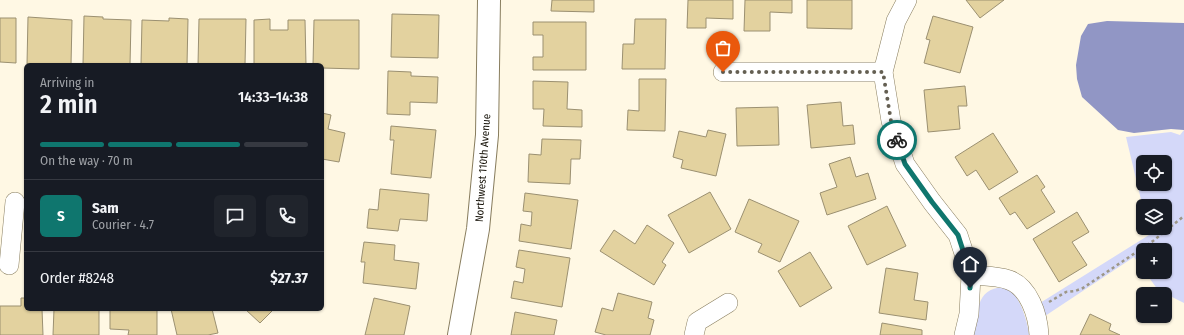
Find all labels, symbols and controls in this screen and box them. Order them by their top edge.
pin [706,31,740,72]
icon: bag [712,37,734,59]
text: Arriving in [40,75,94,90]
text: 14:33–14:38 [238,88,308,106]
text: 2 min [40,89,98,120]
street label: Northwest 110th Avenue [473,113,493,223]
courier [877,120,917,160]
icon: bike [886,129,908,151]
text: On the way · 70 m [40,153,133,168]
map controls [1136,155,1172,323]
button: locate [1136,155,1172,191]
button: chat [214,195,256,237]
button: phone [266,195,308,237]
text: Sam [92,199,119,217]
button: layers [1136,199,1172,235]
text: S [57,207,65,225]
text: Courier · 4.7 [92,217,154,232]
button: + [1136,243,1172,279]
pin [953,247,987,288]
icon: home [959,253,981,275]
text: Order #8248 [40,269,114,287]
text: $27.37 [270,269,308,287]
button: − [1136,287,1172,323]

